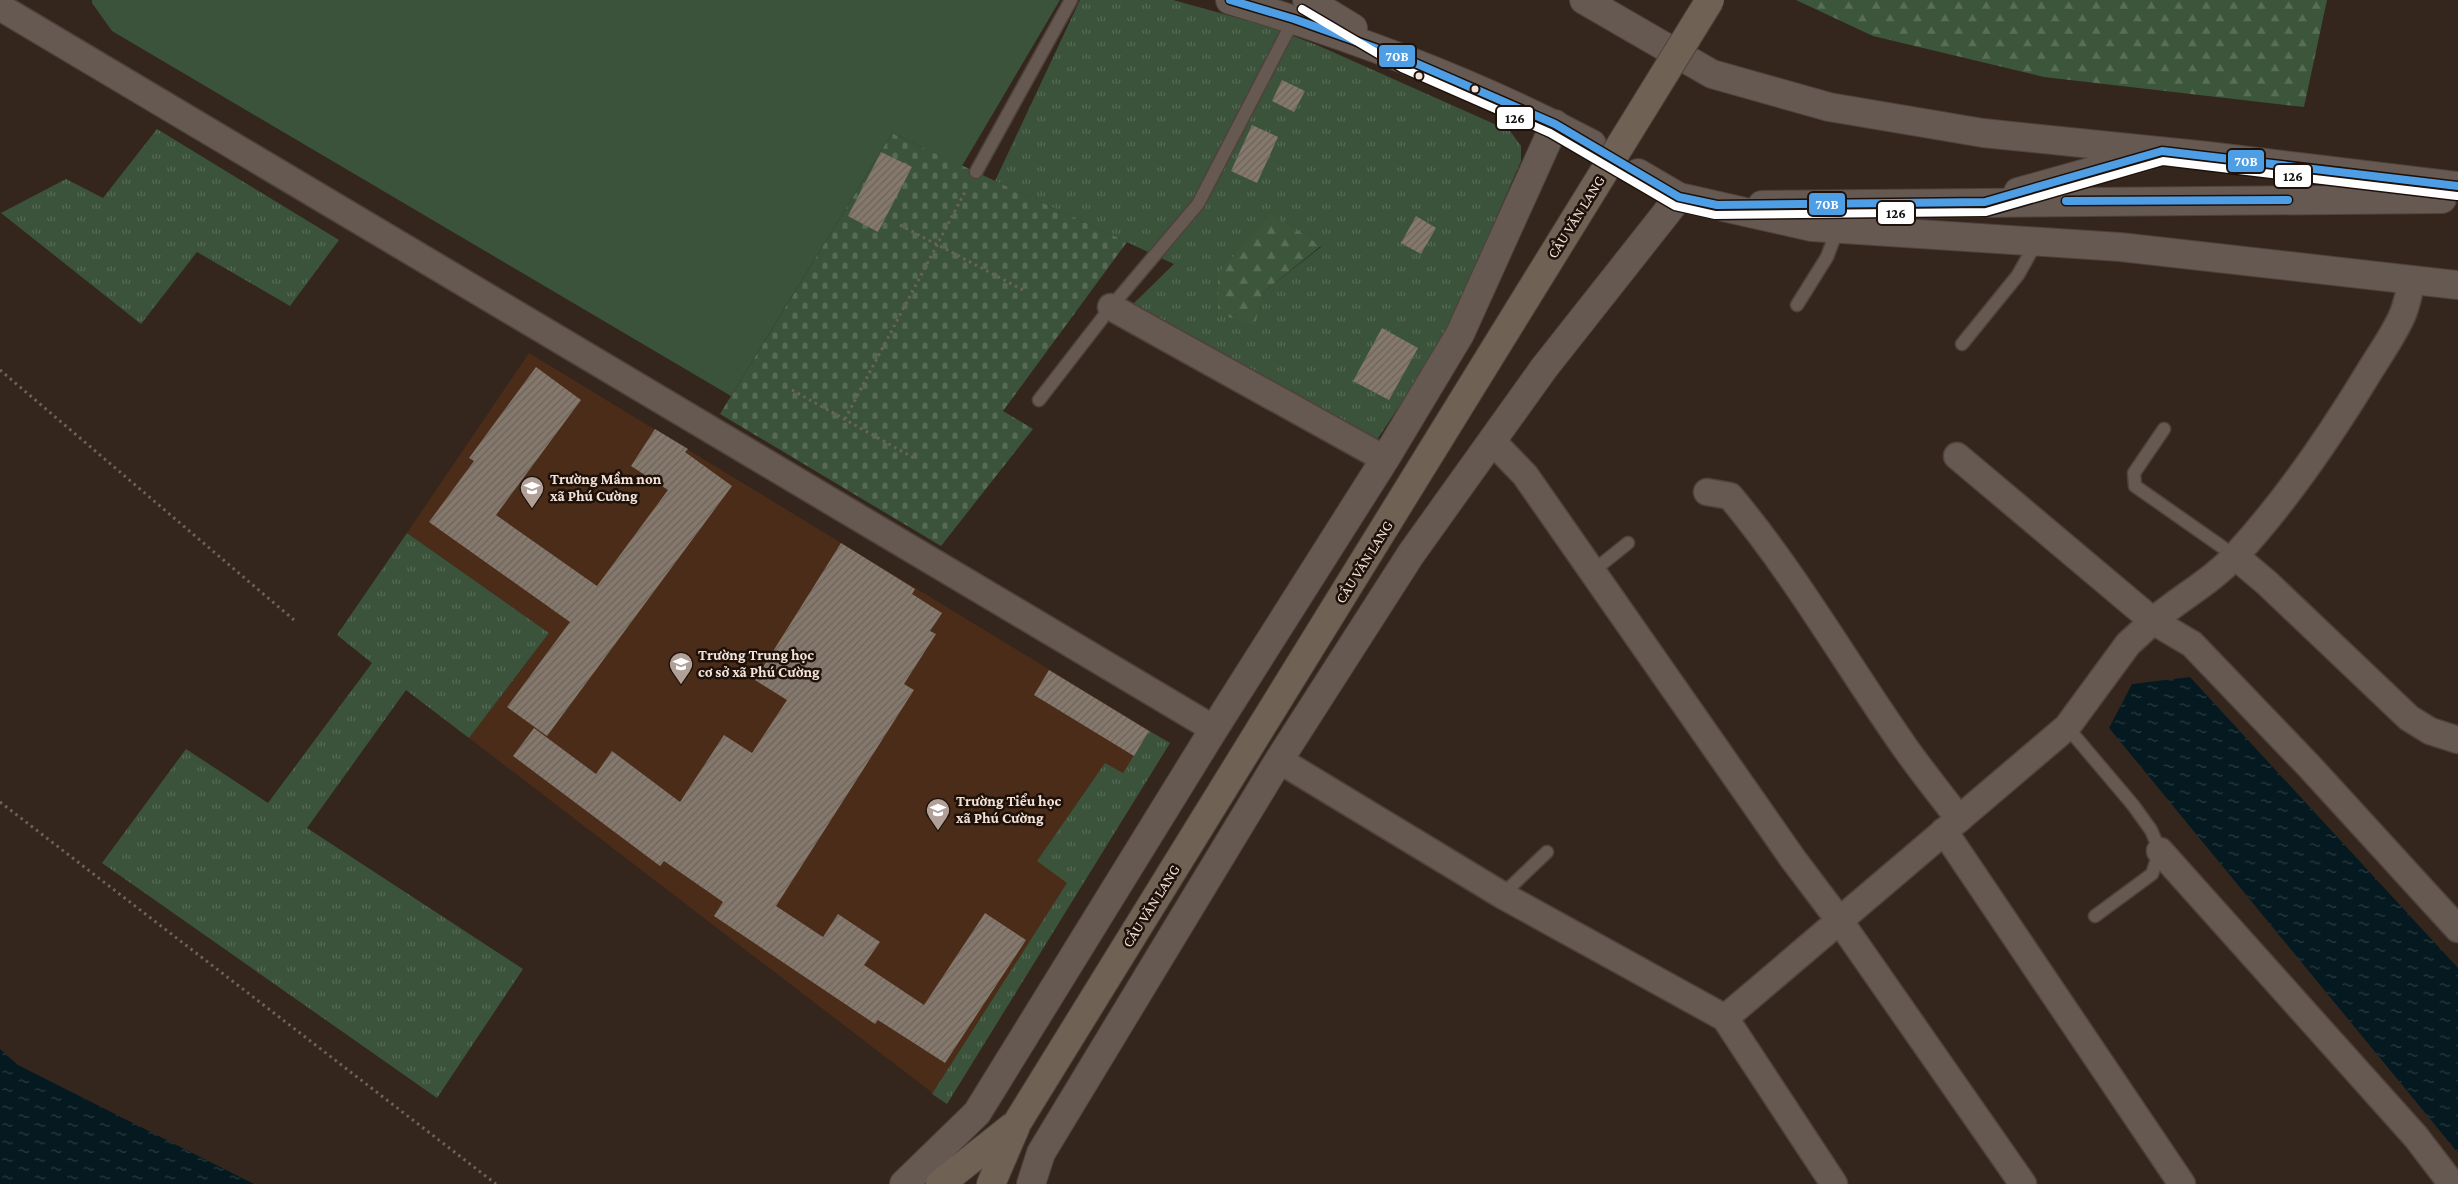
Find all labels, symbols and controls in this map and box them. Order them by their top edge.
line badge: 70B [1378,44,1416,68]
text: 70B [1385,48,1409,64]
unlabelled marker [1414,71,1424,81]
unlabelled marker [1470,84,1480,94]
line badge: 126 [1496,106,1534,130]
text: 126 [1505,110,1525,126]
line badge: 70B [2227,149,2265,173]
text: 70B [2234,153,2258,169]
line badge: 126 [2274,164,2312,188]
text: 126 [2283,168,2303,184]
street label: CẦU VĂN LANG [1543,172,1608,261]
line badge: 70B [1808,192,1846,216]
text: 70B [1815,196,1839,212]
line badge: 126 [1877,201,1915,225]
text: 126 [1886,205,1906,221]
place label: Trường Mầm non xã Phú Cường [550,471,662,504]
school or university icon: Trường Mầm non xã Phú Cường [519,475,545,509]
street label: CẦU VĂN LANG [1331,517,1396,606]
place label: Trường Trung học cơ sở xã Phú Cường [698,647,820,680]
school or university icon: Trường Trung học cơ sở xã Phú Cường [668,651,694,685]
place label: Trường Tiểu học xã Phú Cường [956,793,1061,826]
school or university icon: Trường Tiểu học xã Phú Cường [925,797,951,831]
street label: CẦU VĂN LANG [1118,861,1183,950]

